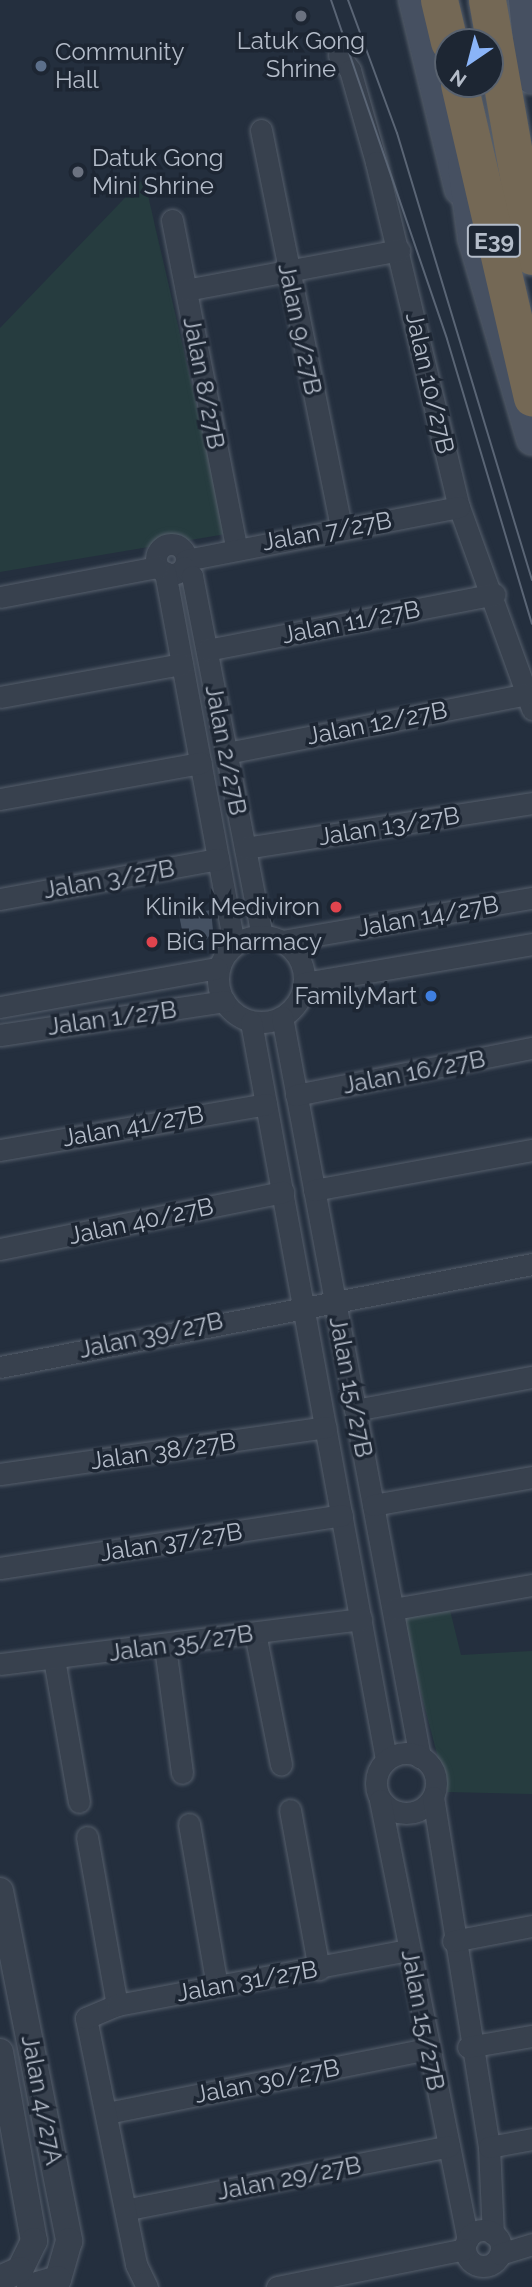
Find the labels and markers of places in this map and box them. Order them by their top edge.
marker: Latuk Gong Shrine [293,8,309,24]
place label: Latuk Gong Shrine [237,27,365,83]
place label: Community Hall [55,38,184,94]
marker: Community Hall [33,58,49,74]
place label: Datuk Gong Mini Shrine [92,144,223,200]
marker: Datuk Gong Mini Shrine [70,164,86,180]
place label: Klinik Mediviron [145,893,320,921]
marker: Klinik Mediviron [326,897,346,917]
place label: BiG Pharmacy [166,928,322,956]
marker: BiG Pharmacy [144,934,160,950]
place label: FamilyMart [294,982,417,1010]
marker: FamilyMart [423,988,439,1004]

